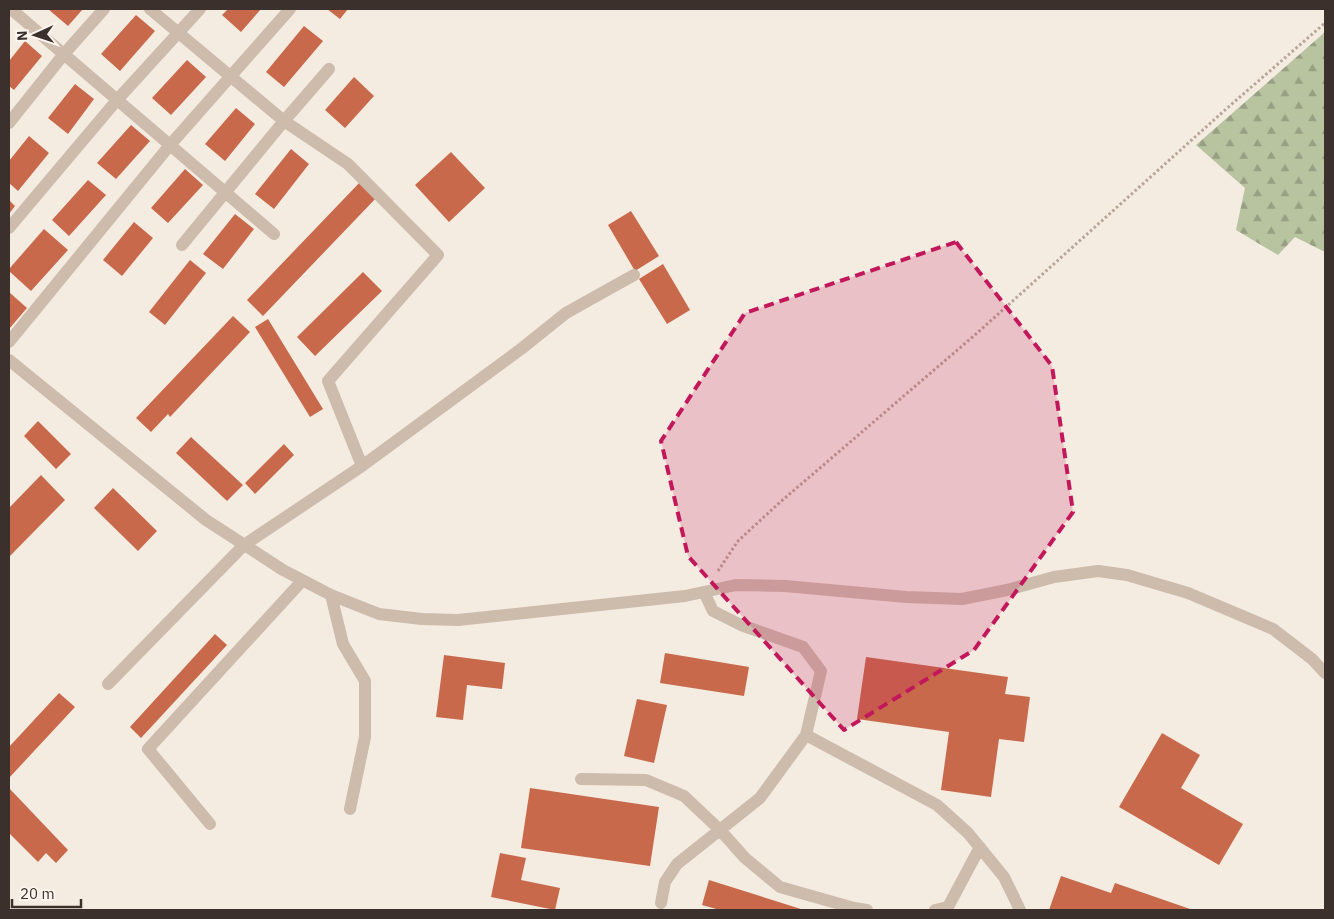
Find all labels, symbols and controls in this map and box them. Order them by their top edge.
north arrow [10,10,60,60]
text: N [13,30,31,41]
scale bar [12,876,81,908]
text: 20 m [20,884,55,903]

